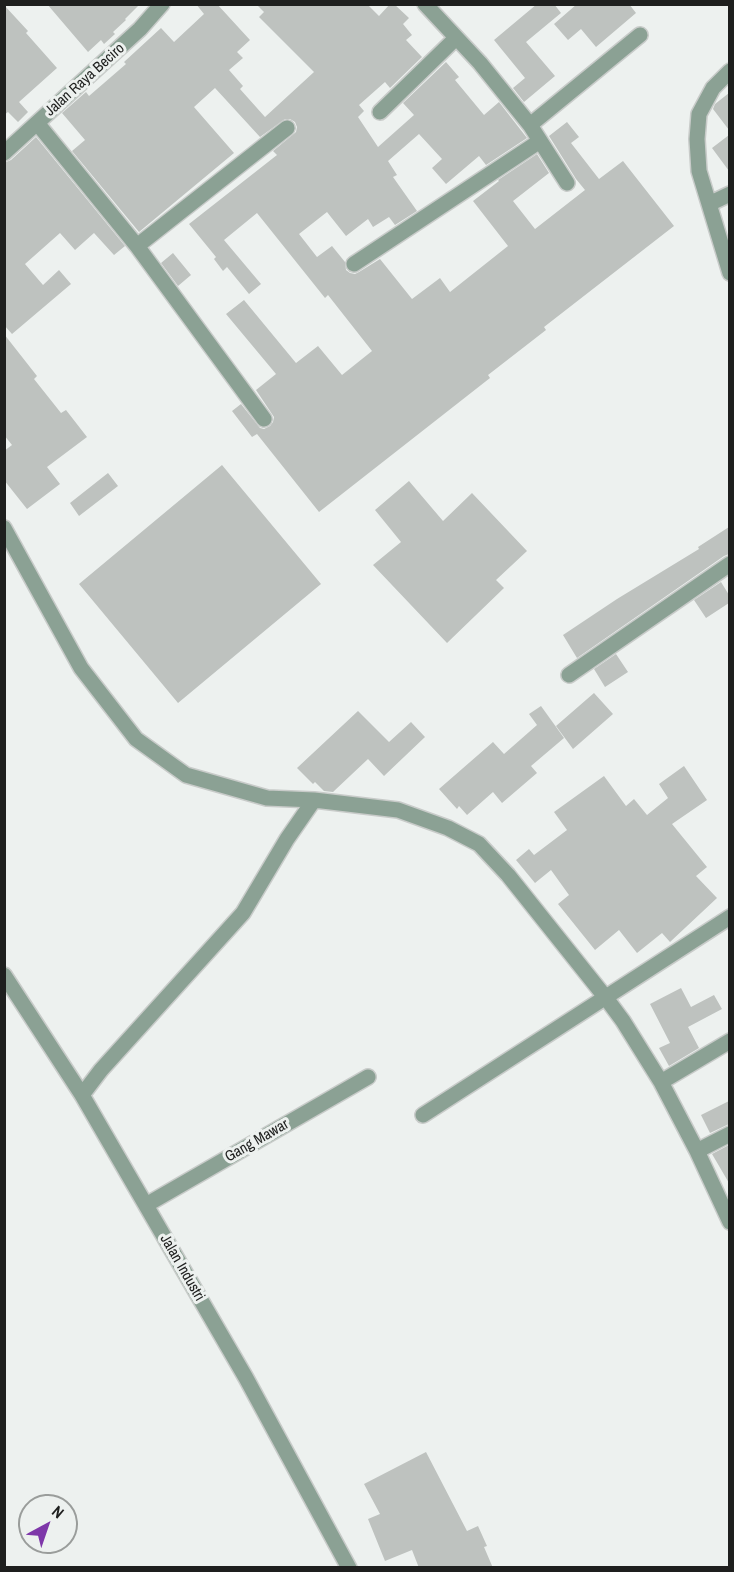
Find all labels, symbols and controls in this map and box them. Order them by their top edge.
street label: Jalan Raya Beciro [42,40,128,120]
street label: Gang Mawar [222,1116,292,1166]
street label: Jalan Industri [156,1232,208,1304]
north arrow [18,1494,78,1554]
text: N [48,1500,69,1523]

